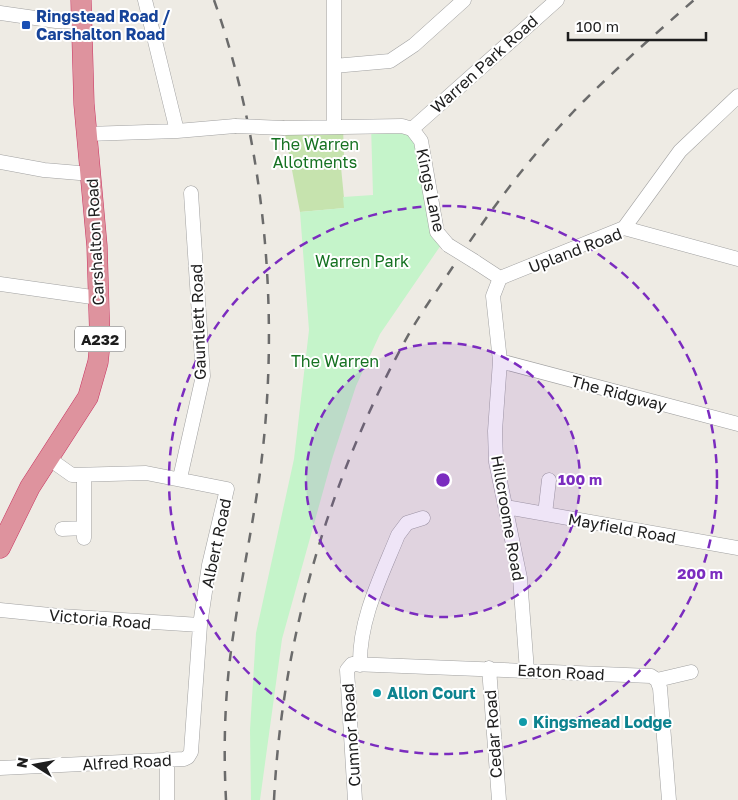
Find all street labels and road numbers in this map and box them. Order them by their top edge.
street label: Warren Park Road [426,11,542,117]
street label: Kings Lane [412,146,450,234]
street label: Carshalton Road [82,178,108,306]
street label: Upland Road [525,223,625,277]
street label: Gauntlett Road [186,264,210,380]
road number: A232 [75,326,125,352]
street label: The Ridgway [569,371,669,415]
street label: Hillcroome Road [487,454,529,582]
street label: Albert Road [197,497,235,589]
street label: Mayfield Road [567,509,677,547]
street label: Victoria Road [48,605,152,633]
street label: Eaton Road [517,660,605,684]
street label: Cumnor Road [337,683,365,787]
street label: Cedar Road [480,689,506,779]
street label: Alfred Road [82,750,172,774]

